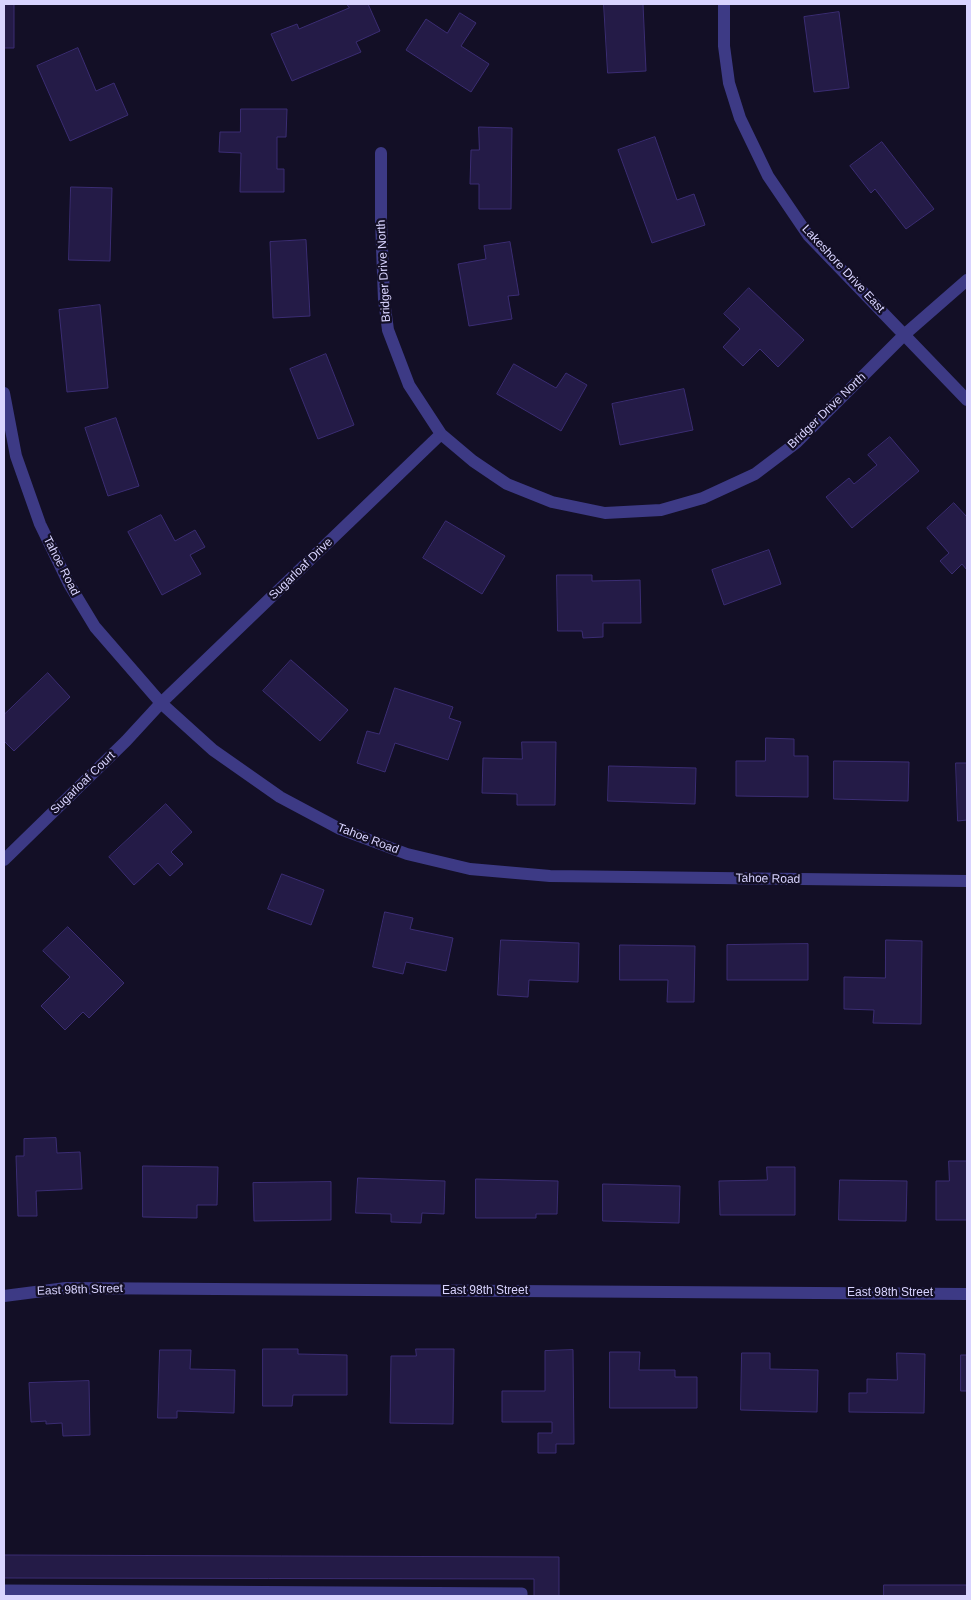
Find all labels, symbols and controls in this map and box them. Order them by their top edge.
street label: Bridger Drive North [374,219,394,323]
street label: Lakeshore Drive East [799,222,887,316]
street label: Bridger Drive North [785,370,869,452]
street label: Tahoe Road [40,534,82,598]
street label: Sugarloaf Drive [266,535,336,603]
street label: Sugarloaf Court [48,749,118,817]
street label: Tahoe Road [335,821,401,857]
street label: Tahoe Road [736,871,800,887]
street label: East 98th Street [37,1281,123,1299]
street label: East 98th Street [442,1284,528,1298]
street label: East 98th Street [847,1286,933,1300]

